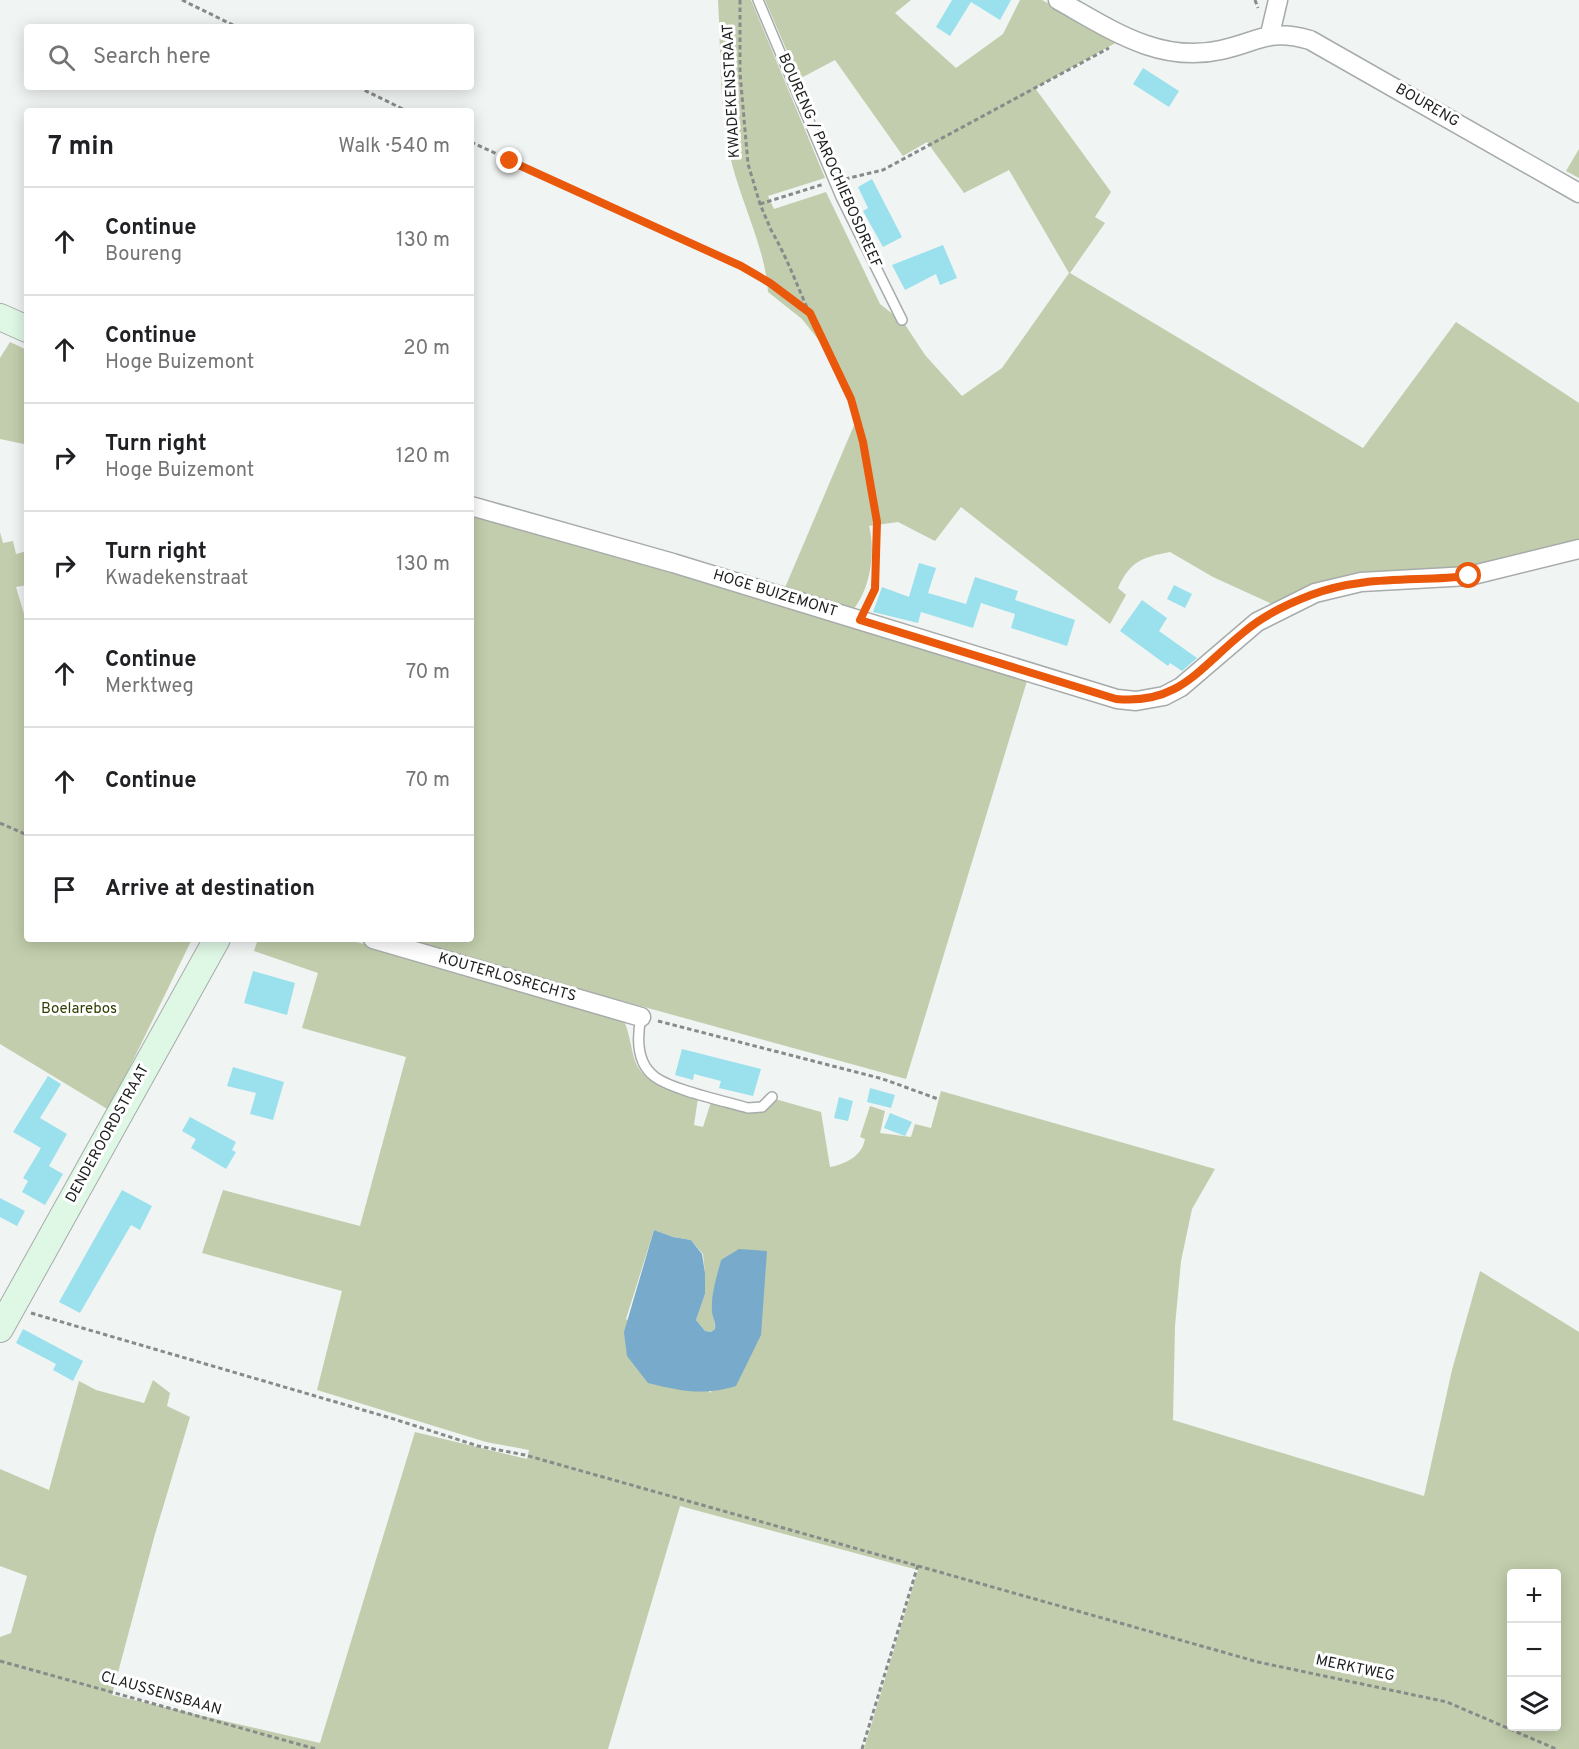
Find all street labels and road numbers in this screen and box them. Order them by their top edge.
street label: KWADEKENSTRAAT [719,23,745,159]
street label: BOURENG / PAROCHIEBOSDREEF [773,51,885,271]
street label: BOURENG [1392,80,1462,132]
street label: HOGE BUIZEMONT [711,566,839,622]
street label: KOUTERLOSRECHTS [436,949,578,1007]
street label: DENDEROORDSTRAAT [62,1062,154,1206]
street label: MERKTWEG [1314,1651,1396,1687]
street label: CLAUSSENSBAAN [98,1668,224,1720]

